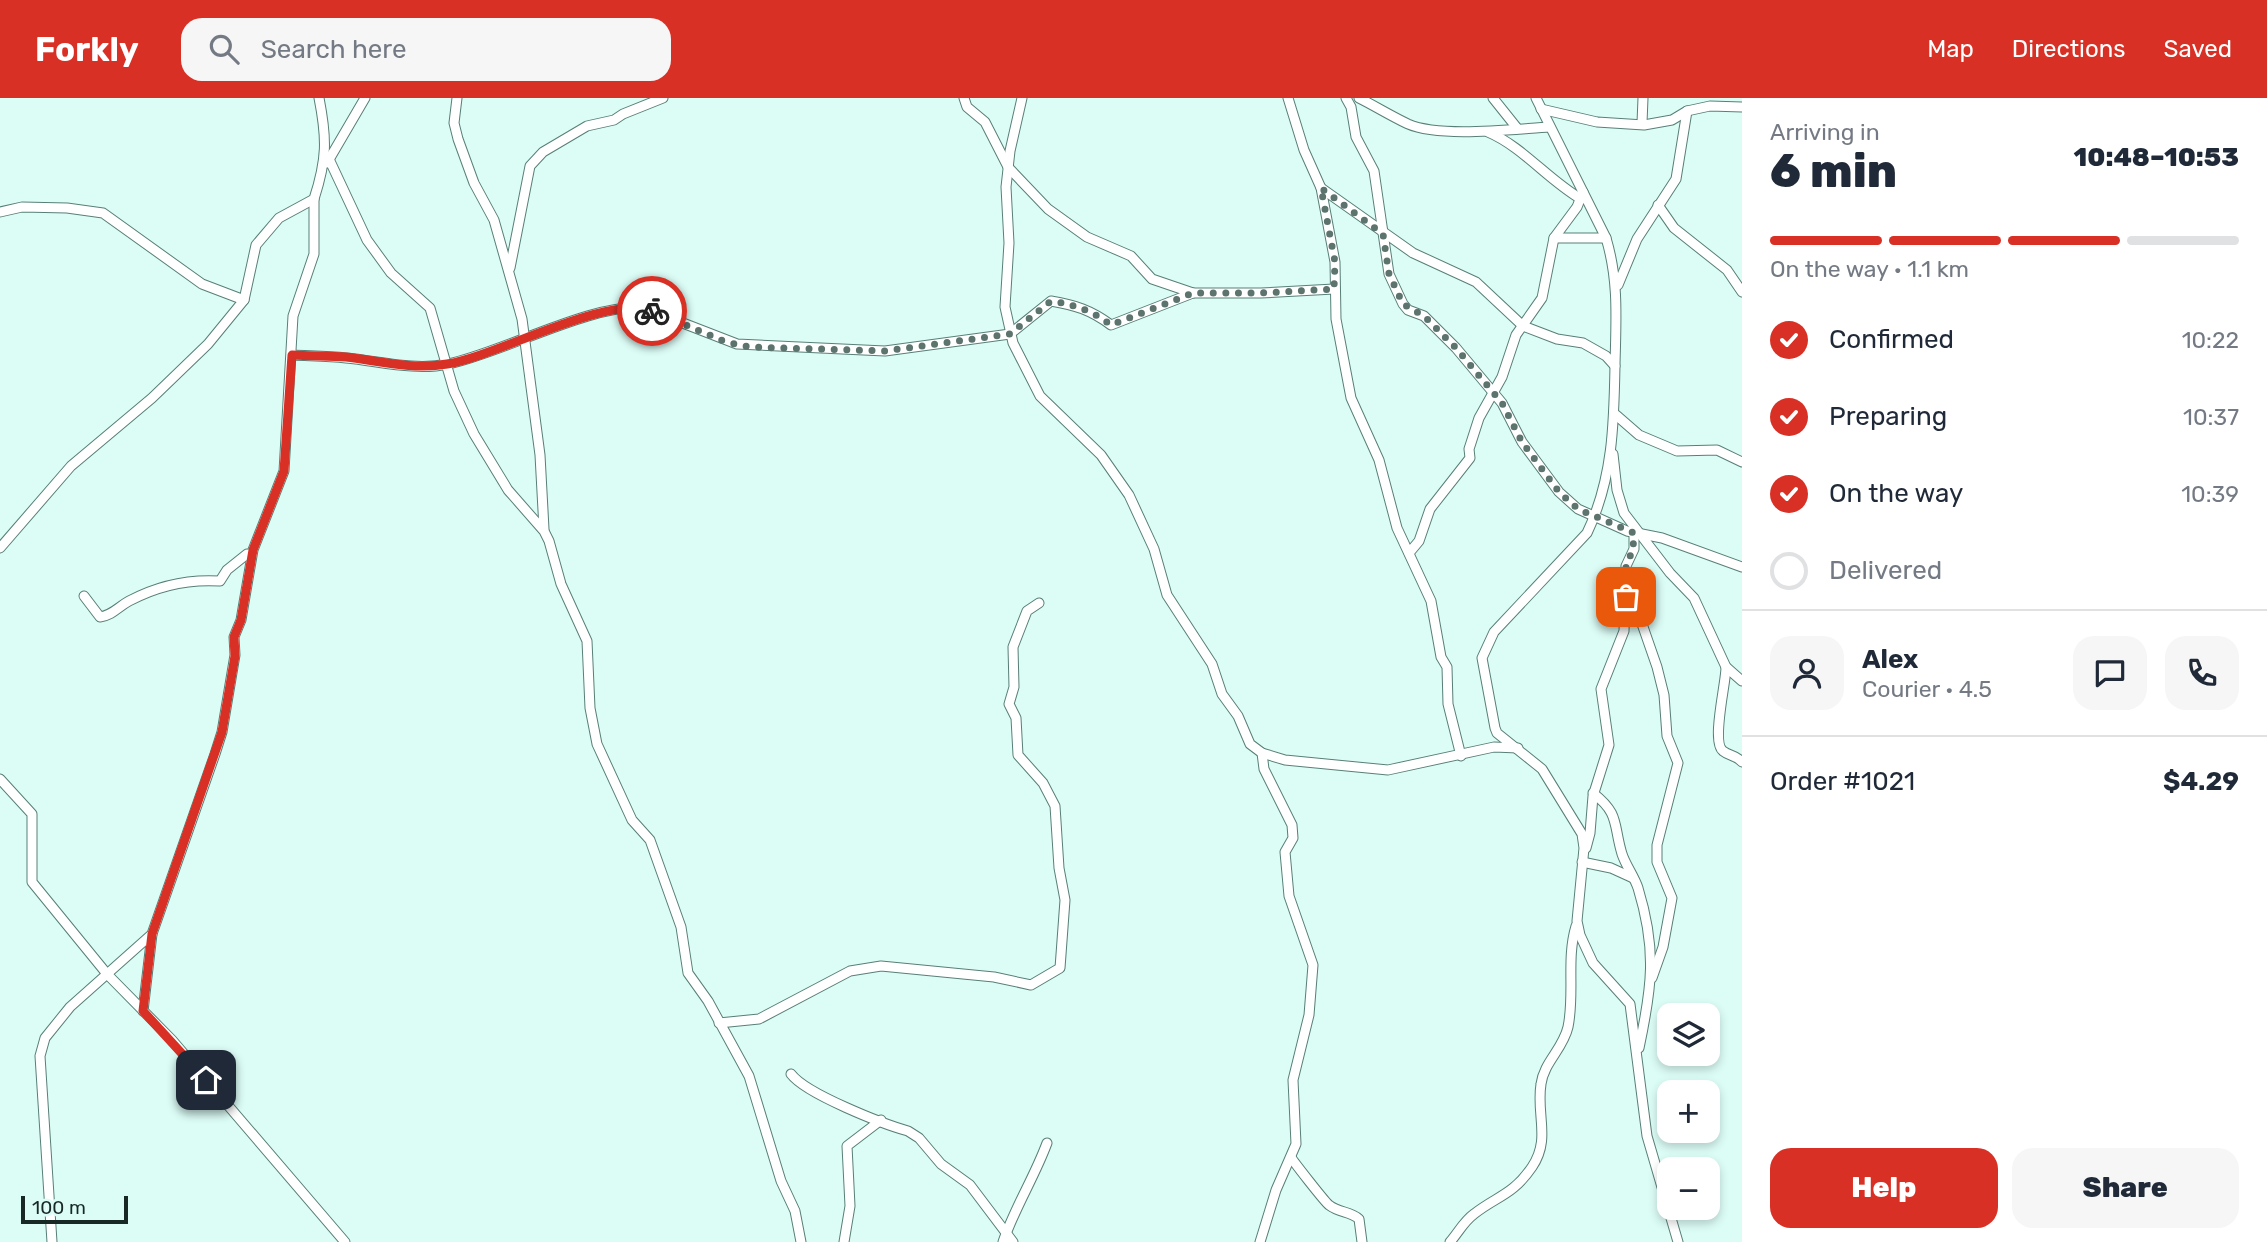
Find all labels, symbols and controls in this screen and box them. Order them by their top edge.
search box [181,18,671,81]
text: Forkly [35,30,139,69]
icon: search [205,30,243,68]
text: Search here [261,34,407,65]
text: Map [1927,35,1974,63]
text: Directions [2012,35,2125,63]
text: Saved [2163,35,2232,63]
text: Arriving in [1770,118,1880,146]
text: 10:48–10:53 [2074,142,2239,173]
text: 6 min [1770,144,1897,199]
text: On the way · 1.1 km [1770,255,1969,283]
courier [617,276,687,346]
icon: bike [633,292,671,330]
icon: check [1770,321,1808,359]
text: Confirmed [1829,324,1954,355]
text: 10:22 [2182,326,2239,354]
icon: check [1770,398,1808,436]
text: Preparing [1829,401,1947,432]
text: 10:37 [2183,403,2239,431]
icon: check [1770,475,1808,513]
text: On the way [1829,478,1963,509]
text: 10:39 [2181,480,2239,508]
text: Delivered [1829,555,1942,586]
pin [1596,567,1656,627]
icon: bag [1607,578,1645,616]
button: person [1770,636,1844,710]
button: chat [2073,636,2147,710]
button: phone [2165,636,2239,710]
text: Alex [1862,644,1918,675]
text: Courier · 4.5 [1862,675,1992,703]
text: Order #1021 [1770,766,1915,797]
text: $4.29 [2163,766,2239,797]
map controls [1657,1003,1720,1220]
button: layers [1657,1003,1720,1066]
pin [176,1050,236,1110]
icon: home [187,1061,225,1099]
button: + [1657,1080,1720,1143]
button: Help [1770,1148,1998,1228]
button: Share [2012,1148,2239,1228]
button: − [1657,1157,1720,1220]
scale bar [21,1193,128,1225]
text: 100 m [32,1196,86,1219]

